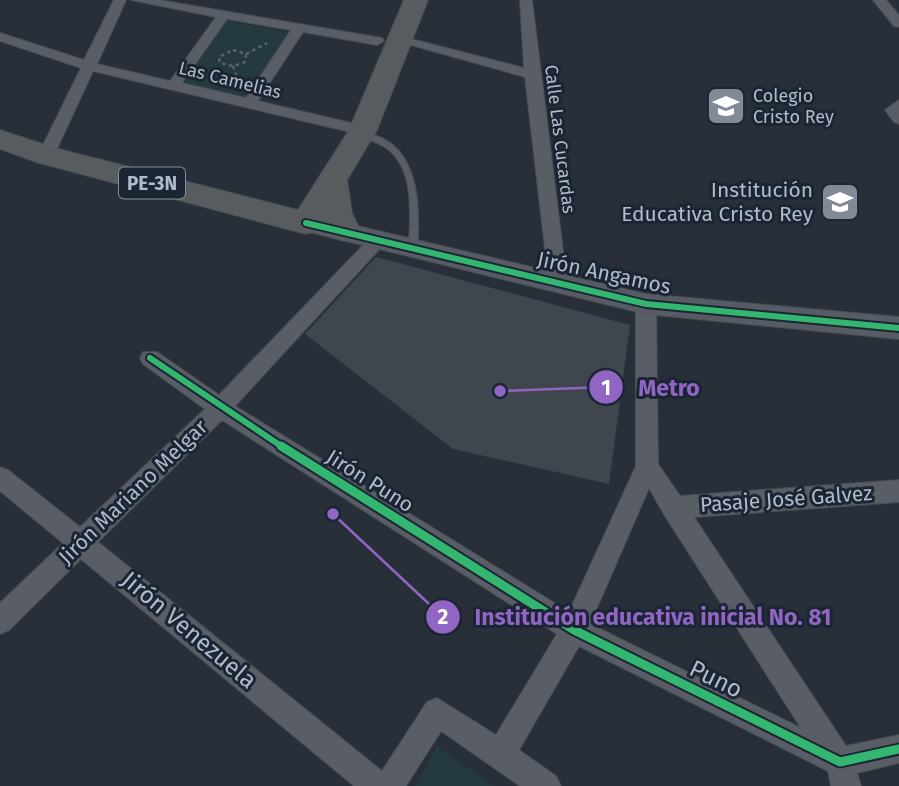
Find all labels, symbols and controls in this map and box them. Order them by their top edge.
street label: Las Camelias [176,57,284,103]
street label: Calle Las Cucardas [540,63,580,215]
school or university icon: Colegio Cristo Rey [705,85,747,127]
place label: Colegio Cristo Rey [753,85,834,128]
road number: PE-3N [119,168,185,198]
place label: Institución Educativa Cristo Rey [621,177,814,227]
school or university icon: Institución Educativa Cristo Rey [819,181,861,223]
street label: Jirón Angamos [535,246,674,300]
callout: Metro [589,365,714,409]
text: Metro [638,374,700,402]
text: 1 [601,375,611,401]
street label: Jirón Mariano Melgar [53,414,213,570]
street label: Jirón Puno [321,444,419,518]
street label: Pasaje José Galvez [699,480,873,518]
street label: Jirón Venezuela [116,566,262,694]
callout: Institución educativa inicial No. 81 [426,595,846,639]
text: Institución educativa inicial No. 81 [474,603,832,631]
text: 2 [438,604,449,630]
street label: Puno [685,654,747,704]

